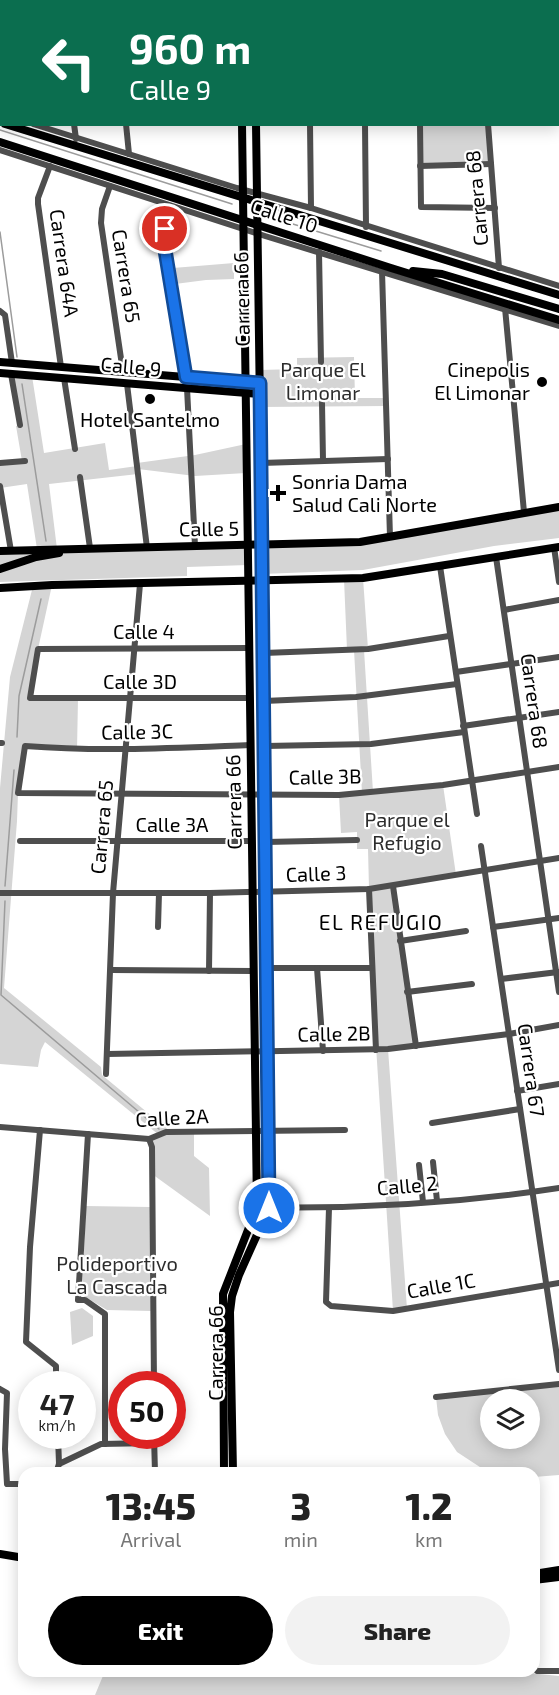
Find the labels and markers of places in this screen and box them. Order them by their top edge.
pin [139,203,190,254]
place label: Cinepolis El Limonar [434,357,530,404]
marker: Cinepolis El Limonar [535,375,549,389]
marker: Hotel Santelmo [143,392,157,406]
place label: Hotel Santelmo [80,407,220,431]
place label: Sonria Dama Salud Cali Norte [292,469,437,516]
marker: Sonria Dama Salud Cali Norte [269,484,287,502]

